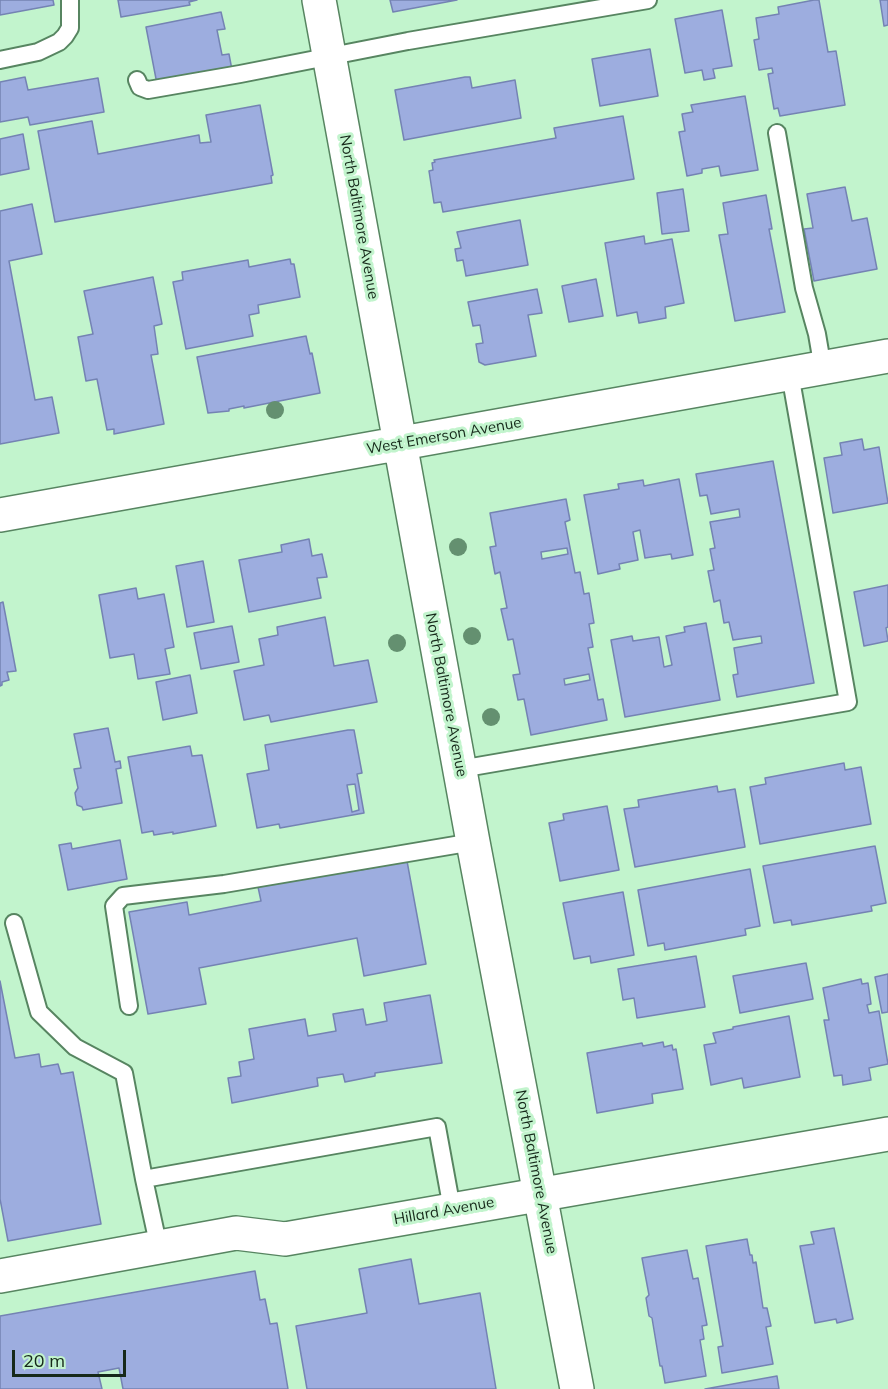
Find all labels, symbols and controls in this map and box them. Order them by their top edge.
street label: North Baltimore Avenue [336,133,382,301]
street label: West Emerson Avenue [365,414,523,458]
street label: North Baltimore Avenue [421,612,471,778]
street label: North Baltimore Avenue [511,1089,561,1255]
street label: Hillard Avenue [392,1193,496,1229]
scale bar [15,1338,129,1376]
text: 20 m [23,1349,65,1372]

